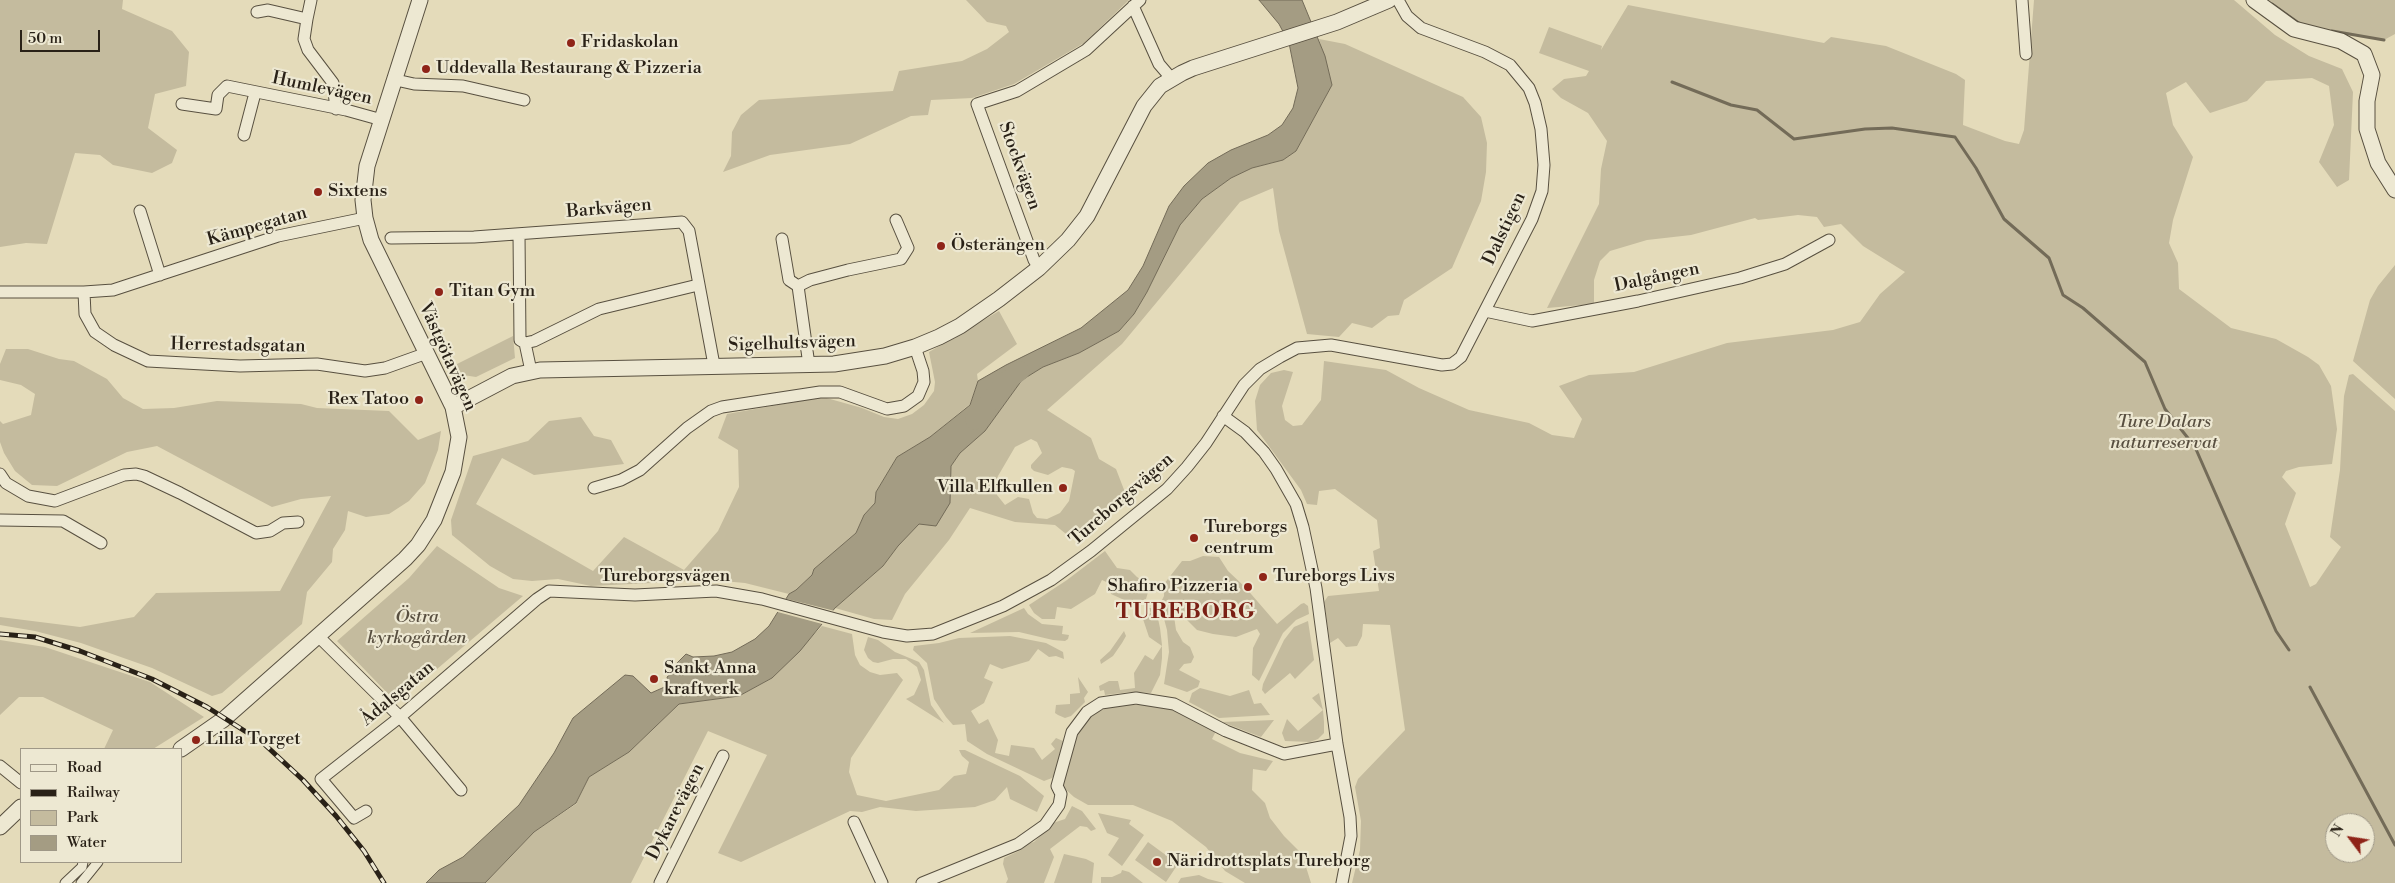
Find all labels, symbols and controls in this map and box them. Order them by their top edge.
scale bar [22,20,102,52]
text: 50 m [28,29,62,48]
place label: Fridaskolan [581,32,678,54]
marker: Fridaskolan [565,37,577,49]
place label: Uddevalla Restaurang & Pizzeria [436,58,702,80]
marker: Uddevalla Restaurang & Pizzeria [420,63,432,75]
street label: Humlevägen [270,68,374,110]
street label: Stockvägen [993,119,1045,213]
place label: Sixtens [328,181,387,203]
marker: Sixtens [312,186,324,198]
street label: Dalstigen [1479,189,1531,269]
street label: Barkvägen [565,195,653,223]
street label: Kämpegatan [204,202,310,252]
place label: Österängen [951,235,1045,257]
marker: Österängen [935,240,947,252]
street label: Dalgången [1612,258,1702,298]
place label: Titan Gym [449,281,535,303]
marker: Titan Gym [433,286,445,298]
street label: Västgötavägen [413,299,481,415]
street label: Sigelhultsvägen [728,331,856,357]
street label: Herrestadsgatan [170,334,306,358]
place label: Rex Tatoo [328,389,409,411]
marker: Rex Tatoo [413,394,425,406]
park label: Ture Dalars naturreservat [2110,412,2218,454]
street label: Tureborgsvägen [1066,449,1178,551]
place label: Villa Elfkullen [937,477,1053,499]
marker: Villa Elfkullen [1057,482,1069,494]
place label: Tureborgs centrum [1204,517,1287,560]
marker: Tureborgs centrum [1188,532,1200,544]
street label: Tureborgsvägen [600,566,730,588]
place label: Tureborgs Livs [1273,566,1395,588]
marker: Tureborgs Livs [1257,571,1269,583]
place label: Shafiro Pizzeria [1108,576,1238,598]
marker: Shafiro Pizzeria [1242,581,1254,593]
district label: TUREBORG [1115,600,1257,626]
park label: Östra kyrkogården [367,607,467,650]
street label: Ådalsgatan [357,657,439,731]
place label: Sankt Anna kraftverk [664,658,757,701]
marker: Sankt Anna kraftverk [648,673,660,685]
place label: Lilla Torget [206,729,301,751]
marker: Lilla Torget [190,734,202,746]
legend [20,748,182,863]
text: Road [67,758,102,777]
street label: Dykarevägen [642,760,710,864]
text: Railway [67,783,120,802]
text: Park [67,808,98,827]
north arrow [2325,813,2375,863]
text: N [2327,821,2349,840]
text: Water [67,833,106,852]
place label: Näridrottsplats Tureborg [1167,851,1370,873]
marker: Näridrottsplats Tureborg [1151,856,1163,868]

